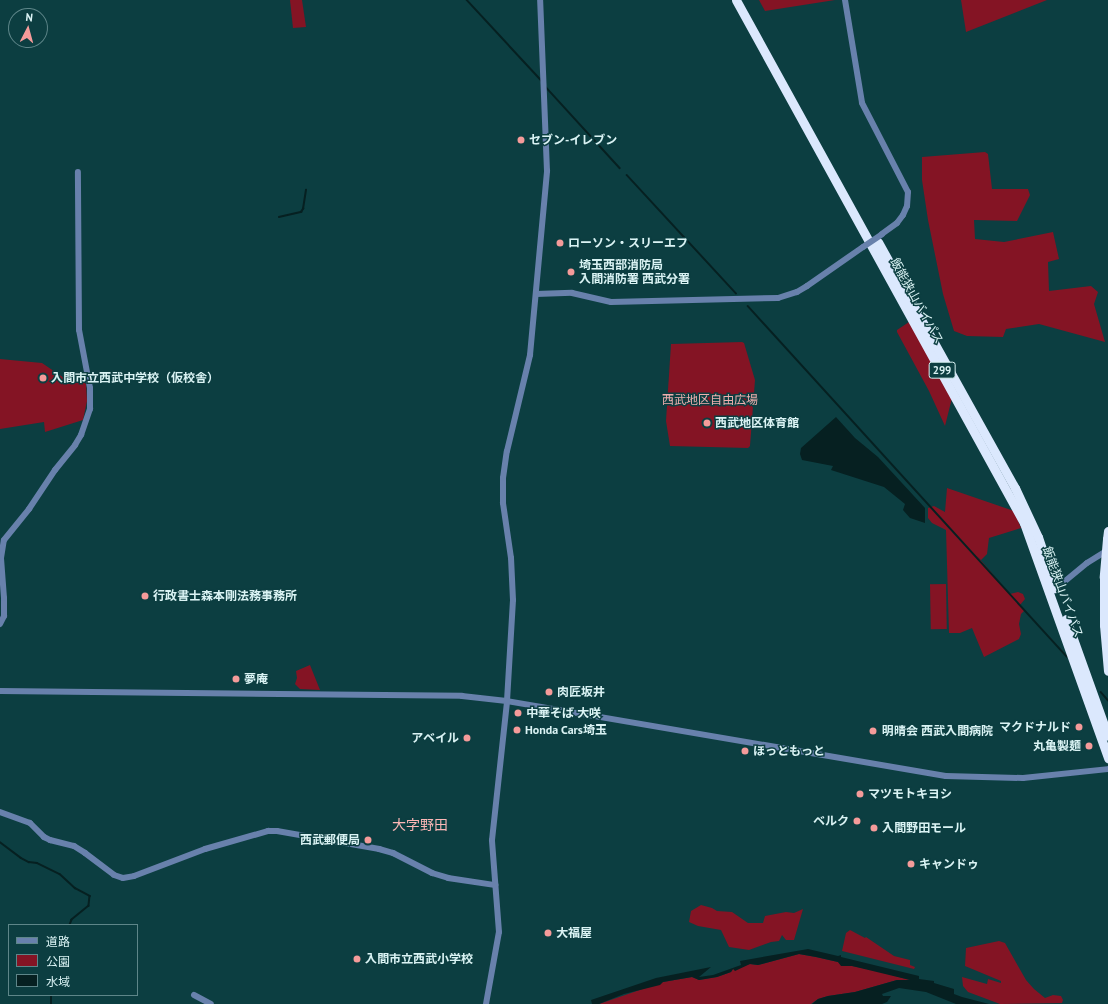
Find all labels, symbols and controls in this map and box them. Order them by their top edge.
north arrow [8,8,48,48]
text: N [25,10,33,24]
place label: セブン-イレブン [529,133,617,147]
marker: セブン-イレブン [516,135,526,145]
place label: ローソン・スリーエフ [568,236,688,250]
marker: ローソン・スリーエフ [555,238,565,248]
street label: 飯能狭山バイパス [887,256,947,346]
place label: 埼玉西部消防局 入間消防署 西武分署 [579,258,690,286]
marker: 埼玉西部消防局 入間消防署 西武分署 [566,267,576,277]
road number: 299 [928,361,956,379]
place label: 入間市立西武中学校（仮校舎） [51,371,219,385]
marker: 入間市立西武中学校（仮校舎） [38,373,48,383]
park label: 西武地区自由広場 [662,393,758,407]
place label: 西武地区体育館 [715,416,799,430]
marker: 西武地区体育館 [702,418,712,428]
street label: 飯能狭山バイパス [1040,544,1086,640]
place label: 行政書士森本剛法務事務所 [153,589,297,603]
marker: 行政書士森本剛法務事務所 [140,591,150,601]
place label: 夢庵 [244,672,268,686]
marker: 夢庵 [231,674,241,684]
place label: 肉匠坂井 [557,685,605,699]
marker: 肉匠坂井 [544,687,554,697]
place label: 中華そば 大咲 [526,706,601,720]
marker: 中華そば 大咲 [513,708,523,718]
place label: マクドナルド [999,720,1071,734]
marker: マクドナルド [1074,722,1084,732]
place label: Honda Cars埼玉 [525,723,607,737]
place label: 明晴会 西武入間病院 [882,724,993,738]
marker: Honda Cars埼玉 [512,725,522,735]
marker: 明晴会 西武入間病院 [867,725,879,737]
place label: アベイル [411,731,459,745]
marker: アベイル [462,733,472,743]
place label: 丸亀製麺 [1033,739,1081,753]
marker: 丸亀製麺 [1084,741,1094,751]
place label: ほっともっと [753,744,825,758]
marker: ほっともっと [740,746,750,756]
place label: マツモトキヨシ [868,787,952,801]
marker: マツモトキヨシ [855,789,865,799]
place label: ベルク [813,814,849,828]
marker: ベルク [852,816,862,826]
district label: 大字野田 [392,817,448,833]
place label: 入間野田モール [882,821,966,835]
marker: 入間野田モール [869,823,879,833]
place label: 西武郵便局 [300,833,360,847]
marker: 西武郵便局 [363,835,373,845]
place label: キャンドゥ [919,857,979,871]
marker: キャンドゥ [906,859,916,869]
legend [8,924,138,996]
place label: 大福屋 [556,926,592,940]
marker: 大福屋 [543,928,553,938]
text: 道路 [46,934,70,949]
place label: 入間市立西武小学校 [365,952,473,966]
text: 公園 [46,954,70,969]
marker: 入間市立西武小学校 [352,954,362,964]
text: 水域 [46,974,70,989]

